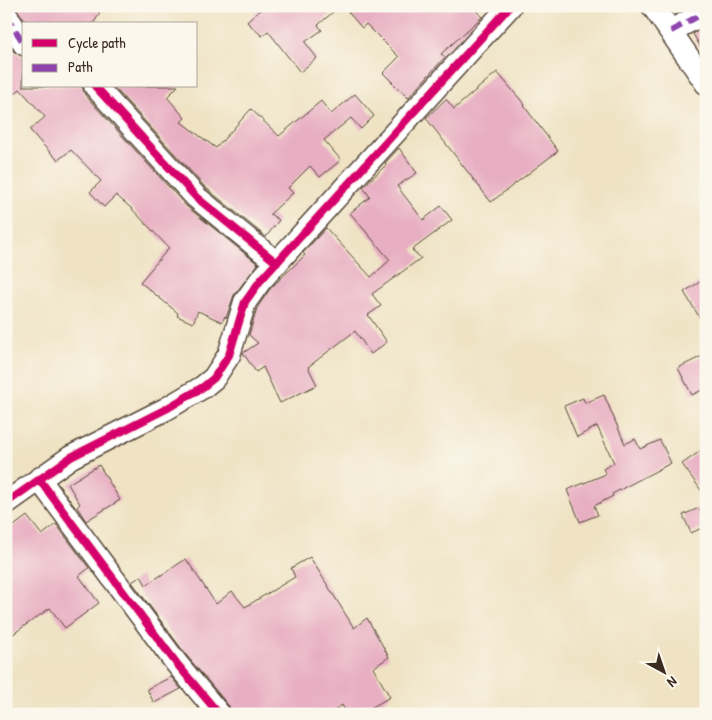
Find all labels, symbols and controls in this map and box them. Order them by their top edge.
legend [22,22,198,88]
text: Cycle path [68,32,126,53]
text: Path [68,56,93,77]
north arrow [640,648,690,698]
text: N [663,673,682,692]

